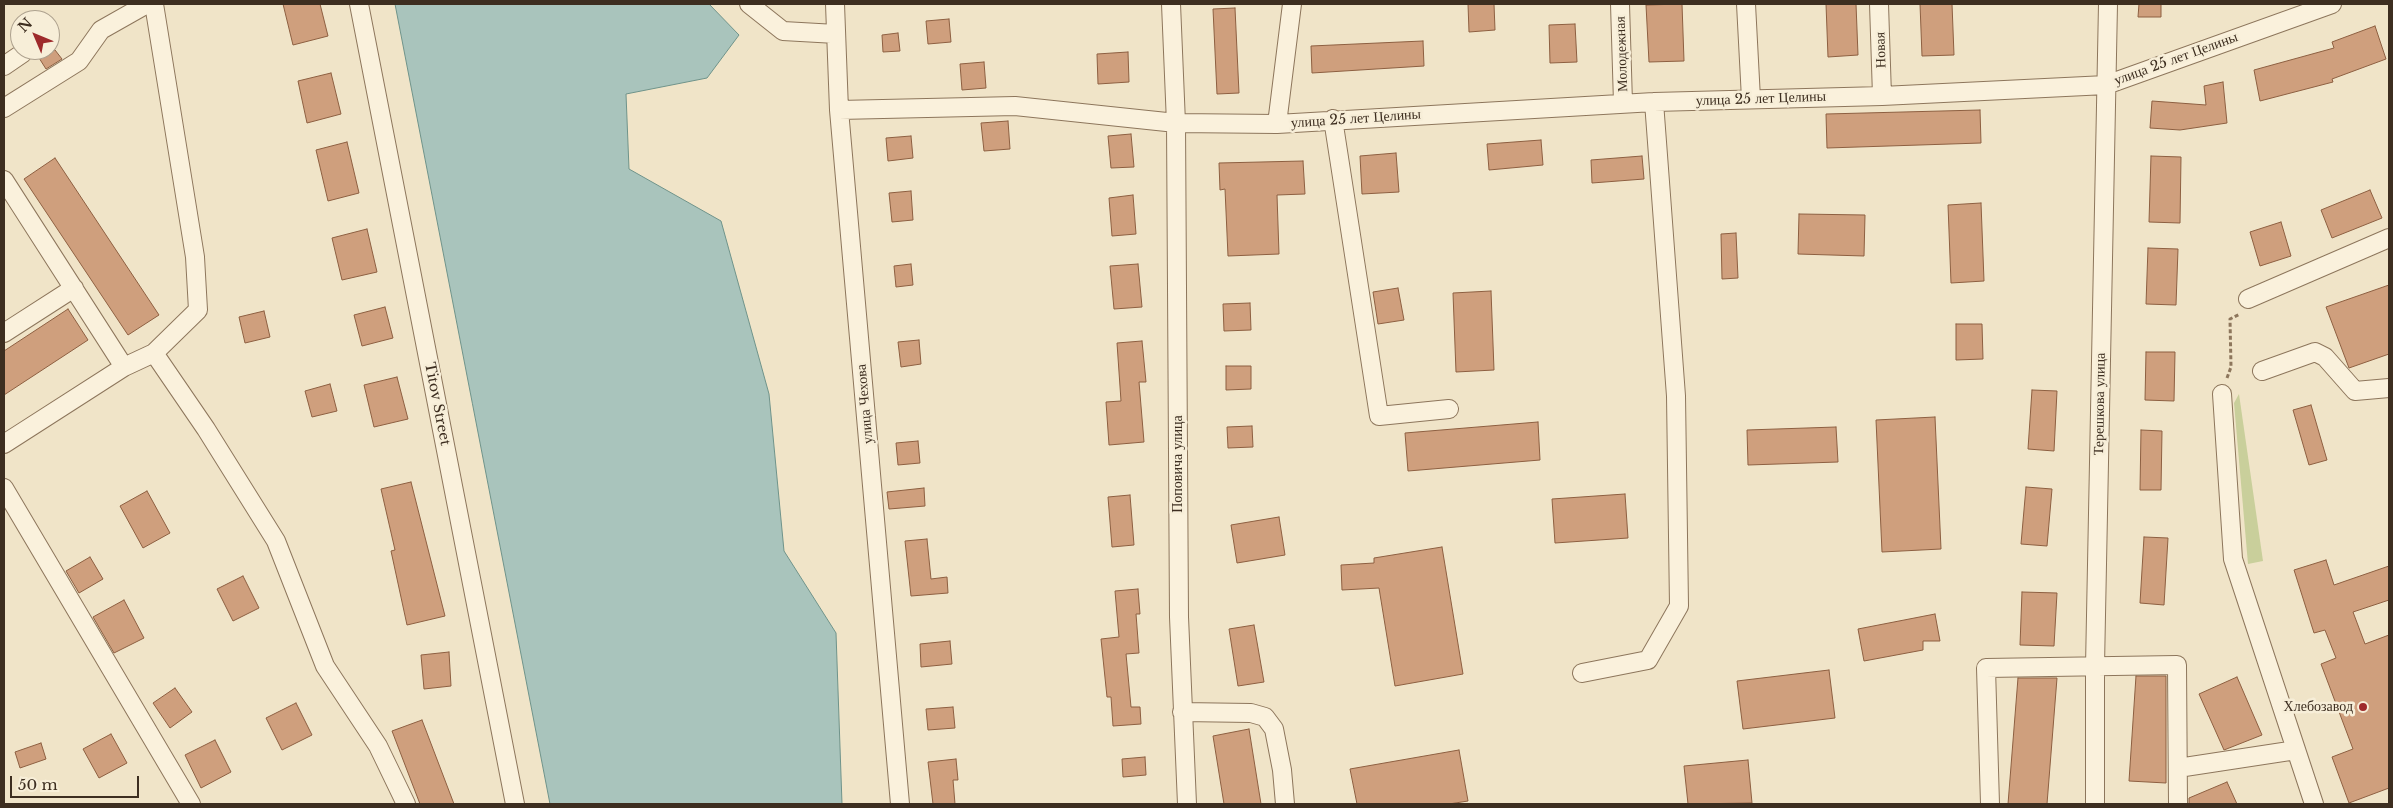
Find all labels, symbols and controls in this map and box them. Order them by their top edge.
north arrow [10,10,60,60]
text: N [14,14,36,36]
street label: Молодежная [1612,16,1632,92]
street label: улица 25 лет Целины [2112,29,2240,89]
street label: Новая [1872,32,1890,68]
street label: улица 25 лет Целины [1696,88,1826,110]
street label: улица 25 лет Целины [1290,106,1422,132]
street label: Терешкова улица [2091,353,2109,455]
street label: Titov Street [421,361,453,447]
street label: улица Чехова [853,364,877,444]
street label: Поповича улица [1170,415,1186,513]
place label: Хлебозавод [2284,699,2353,715]
marker: Хлебозавод [2357,701,2369,713]
scale bar [12,766,141,798]
text: 50 m [18,775,58,794]

